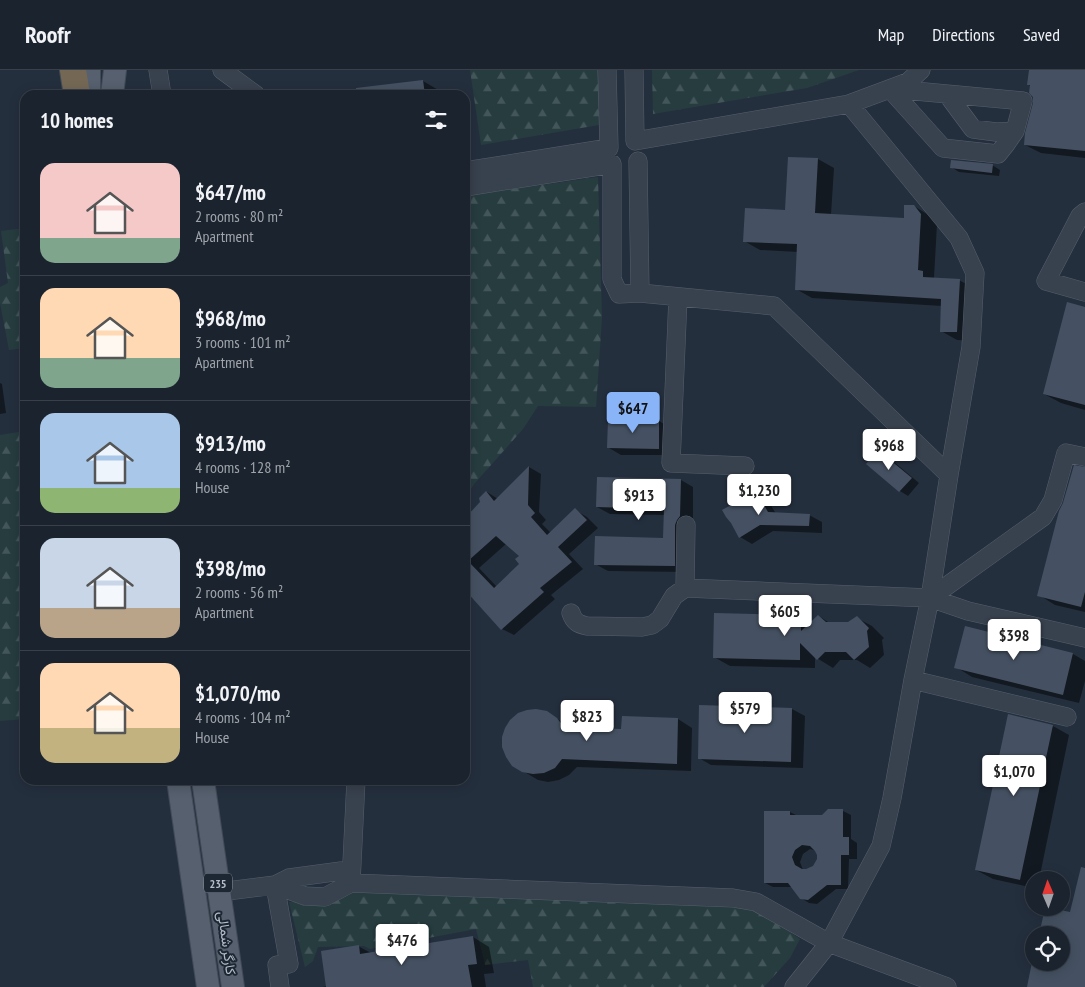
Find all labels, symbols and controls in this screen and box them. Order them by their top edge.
text: Roofr [25,19,71,50]
text: Map [878,23,904,46]
text: Directions [932,23,995,46]
text: Saved [1023,23,1060,46]
icon: filters [422,106,450,134]
text: 10 homes [40,107,113,134]
text: $647/mo [195,179,266,206]
icon: home [80,183,140,243]
text: 2 rooms · 80 m² [195,206,283,226]
text: Apartment [195,226,254,246]
text: $968/mo [195,305,266,332]
icon: home [80,308,140,368]
text: 3 rooms · 101 m² [195,332,291,352]
text: Apartment [195,352,254,372]
pin: $647 [603,392,663,434]
text: $647 [618,398,648,418]
pin: $968 [859,428,919,471]
text: $913/mo [195,430,266,457]
icon: home [80,433,140,493]
text: $968 [874,435,904,455]
text: 4 rooms · 128 m² [195,457,291,477]
pin: $1,230 [718,474,800,516]
text: House [195,477,229,497]
pin: $913 [609,478,669,521]
text: $1,230 [738,480,780,500]
text: $913 [624,485,654,505]
text: $398/mo [195,555,266,582]
icon: home [80,558,140,618]
text: 2 rooms · 56 m² [195,582,283,602]
pin: $605 [755,594,815,637]
text: $605 [770,601,800,621]
text: Apartment [195,602,254,622]
pin: $398 [984,618,1044,661]
text: $398 [999,625,1029,645]
text: $1,070/mo [195,680,280,707]
icon: home [80,683,140,743]
pin: $579 [715,692,775,734]
text: $579 [730,698,760,718]
pin: $823 [557,700,617,742]
text: $823 [572,706,602,726]
text: 4 rooms · 104 m² [195,707,291,727]
text: House [195,727,229,747]
pin: $1,070 [973,754,1055,797]
text: $1,070 [993,761,1035,781]
north arrow [1025,871,1070,916]
map controls [1025,871,1070,971]
road number: 235 [204,874,232,892]
street label: کارگر شمالی [214,910,240,976]
pin: $476 [372,924,432,966]
button: locate [1025,926,1070,971]
text: $476 [387,930,417,950]

